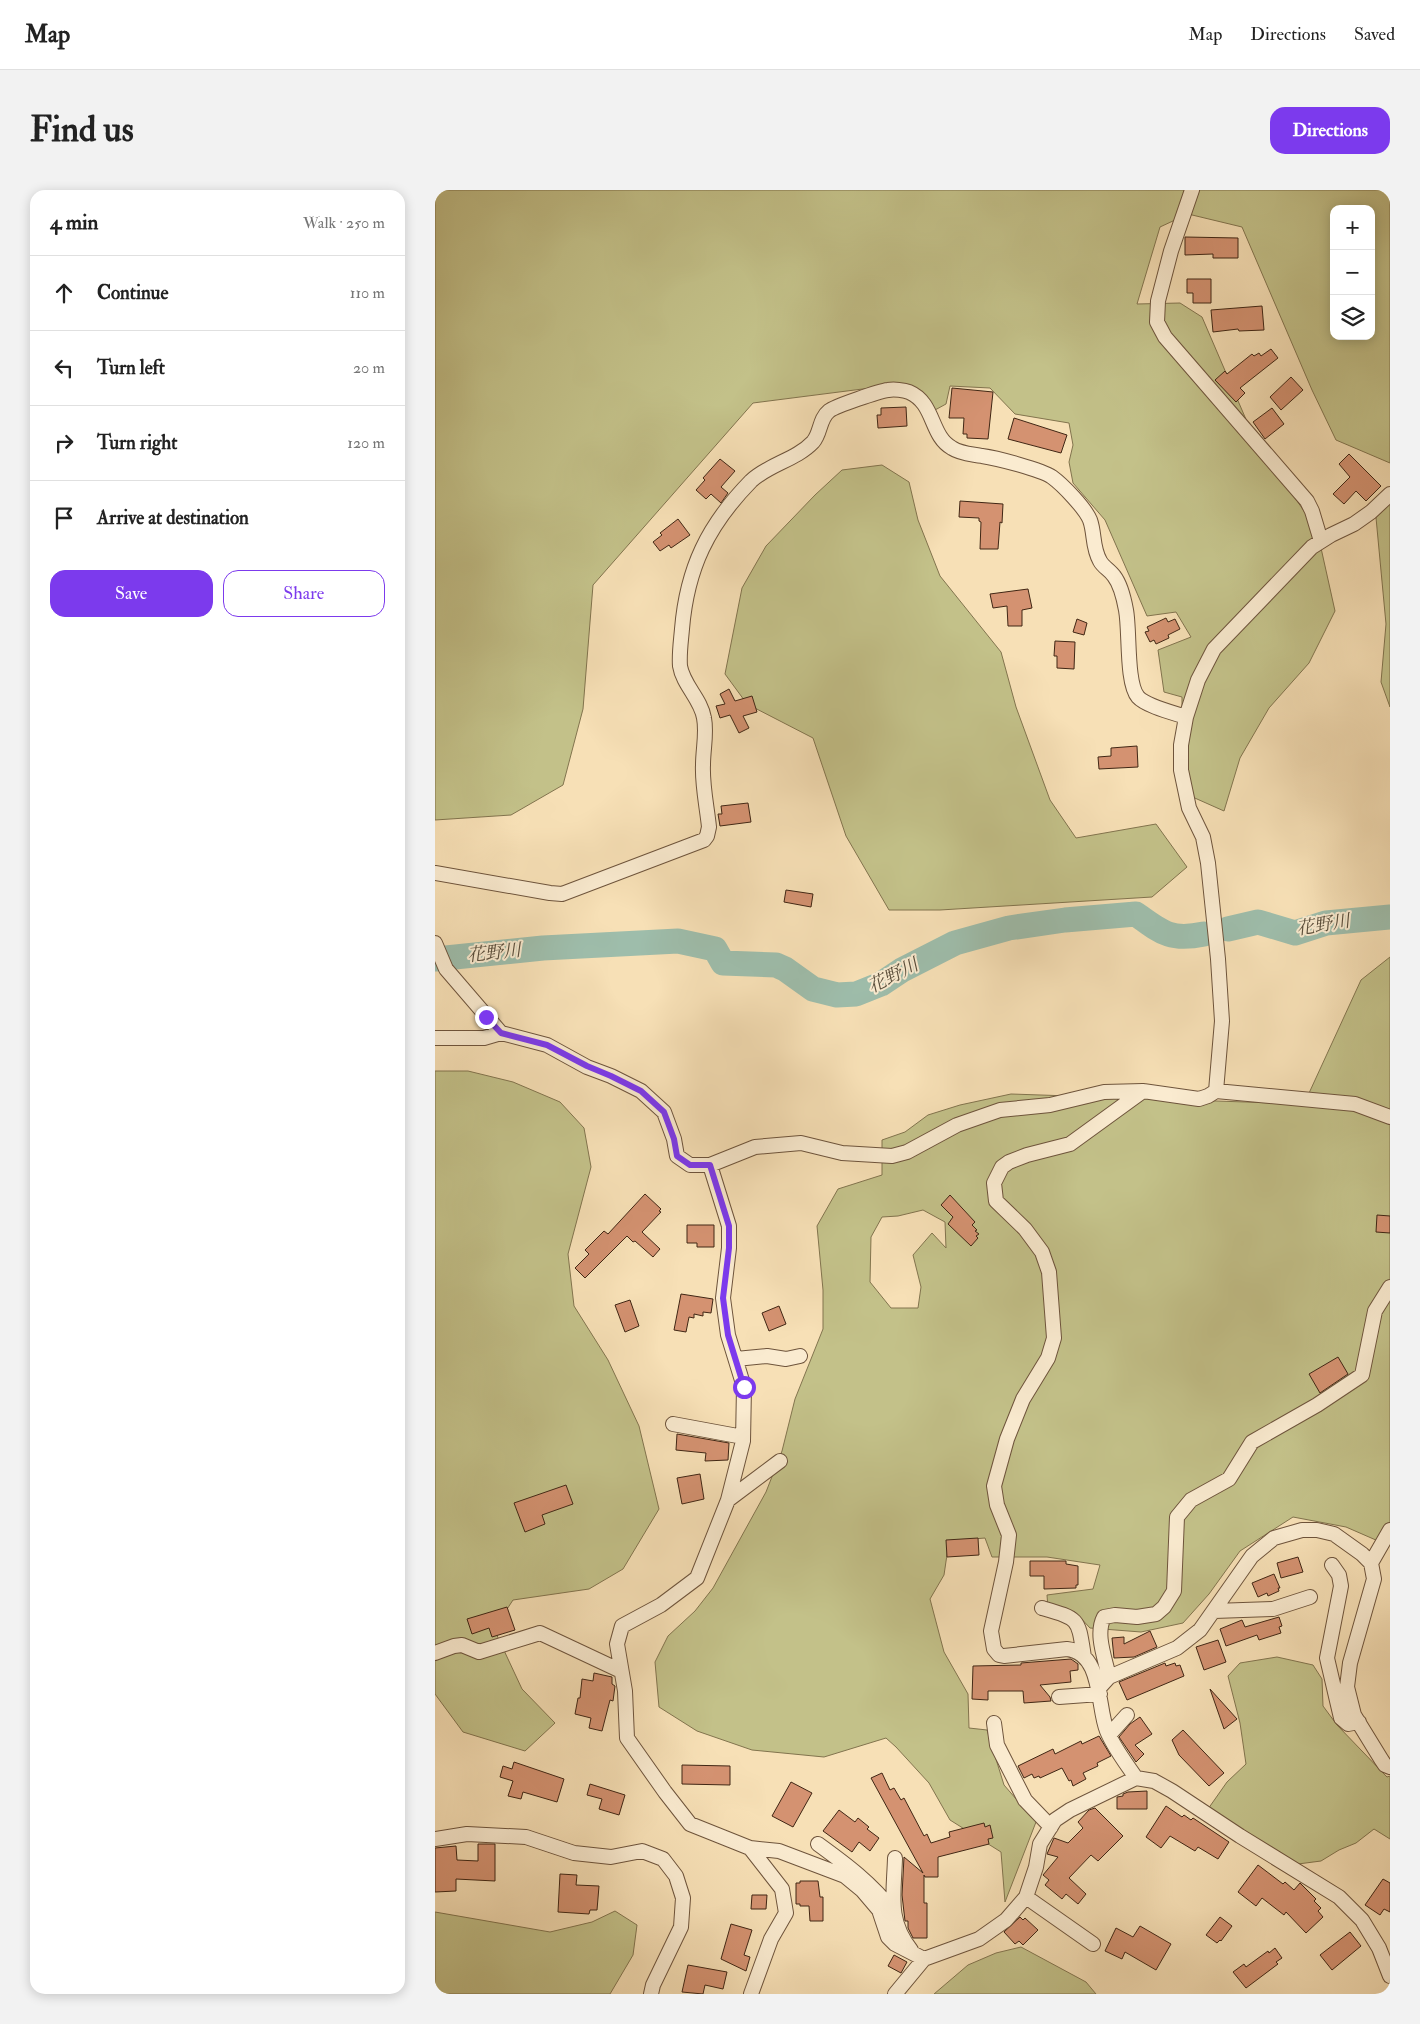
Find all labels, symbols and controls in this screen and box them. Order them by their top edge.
text: Map [25,19,70,50]
text: Map [1189,23,1222,46]
text: Directions [1250,23,1326,46]
text: Saved [1354,23,1395,46]
button: Directions [1270,107,1390,154]
text: Find us [30,108,134,152]
map controls [1330,205,1375,340]
button: + [1330,205,1375,250]
text: 4 min [50,209,98,236]
text: Walk · 250 m [303,213,385,233]
button: − [1330,250,1375,295]
icon: ahead [50,279,78,307]
text: Continue [97,281,168,305]
text: 110 m [350,283,385,303]
button: layers [1330,295,1375,340]
icon: left [50,354,78,382]
text: Turn left [97,356,165,380]
text: 20 m [353,358,385,378]
icon: right [50,429,78,457]
text: Turn right [97,431,177,455]
text: 120 m [347,433,385,453]
icon: arrive [50,504,78,532]
text: Arrive at destination [97,506,249,530]
button: Save [50,570,213,617]
button: Share [223,570,385,617]
water label: 花野川 [1295,909,1353,941]
water label: 花野川 [466,939,524,967]
water label: 花野川 [864,953,924,999]
route end [475,1006,498,1029]
route start [733,1376,756,1399]

